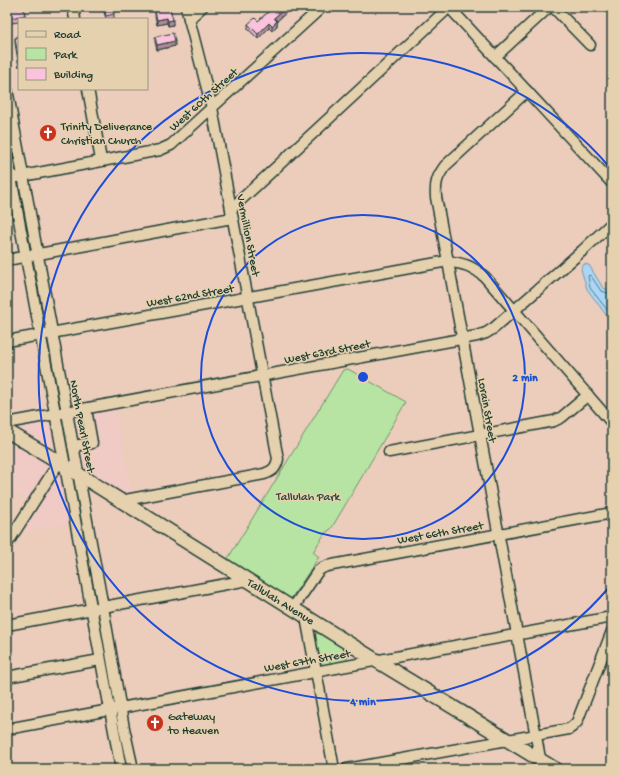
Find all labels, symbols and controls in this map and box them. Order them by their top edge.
legend [18,18,148,90]
text: Road [54,29,81,43]
text: Park [53,49,79,63]
street label: West 60th Street [167,65,242,135]
text: Building [53,69,93,83]
place label: Trinity Deliverance Christian Church [60,121,153,149]
church icon: Trinity Deliverance Christian Church [38,123,58,143]
street label: Vermillion Street [232,192,262,278]
street label: West 62nd Street [146,282,236,312]
street label: West 63rd Street [283,338,372,368]
centre of rings [356,370,370,384]
text: 2 min [512,372,538,386]
street label: Lorain Street [474,377,499,444]
street label: North Pearl Street [65,379,97,475]
park label: Tallulah Park [275,491,341,505]
street label: West 66th Street [396,519,485,548]
street label: Tallulah Avenue [243,576,317,629]
street label: West 67th Street [263,647,353,676]
text: 4 min [349,696,376,710]
place label: Gateway to Heaven [167,711,219,739]
church icon: Gateway to Heaven [145,713,165,733]

